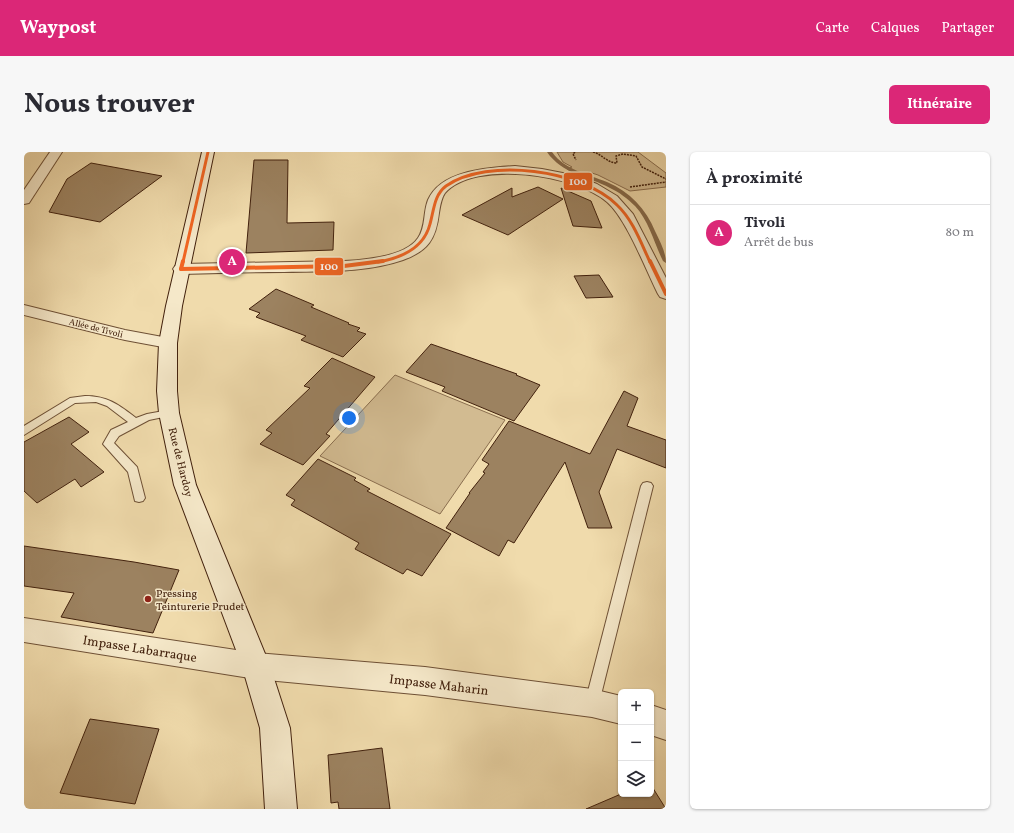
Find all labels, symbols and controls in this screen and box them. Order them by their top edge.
text: Waypost [20,15,96,41]
text: Carte [816,19,849,38]
text: Calques [871,19,919,38]
text: Partager [941,19,994,38]
text: Nous trouver [24,85,195,124]
button: Itinéraire [889,85,990,124]
text: À proximité [706,167,803,190]
line badge: 100 [563,172,593,191]
text: 100 [569,175,587,190]
text: Tivoli [744,213,785,234]
text: A [714,224,724,242]
text: 80 m [945,224,974,242]
text: Arrêt de bus [744,234,813,252]
pin: A [219,247,245,277]
line badge: 100 [314,257,344,276]
text: 100 [320,260,338,275]
street label: Allée de Tivoli [68,315,125,342]
your location [339,408,359,428]
street label: Rue de Hardoy [164,426,195,499]
place label: Pressing Teinturerie Prudet [156,587,245,615]
marker: Pressing Teinturerie Prudet [143,594,153,604]
street label: Impasse Labarraque [81,632,198,668]
street label: Impasse Maharin [388,671,490,701]
map controls [618,689,654,797]
button: + [618,689,654,725]
button: − [618,725,654,761]
button: layers [618,761,654,797]

